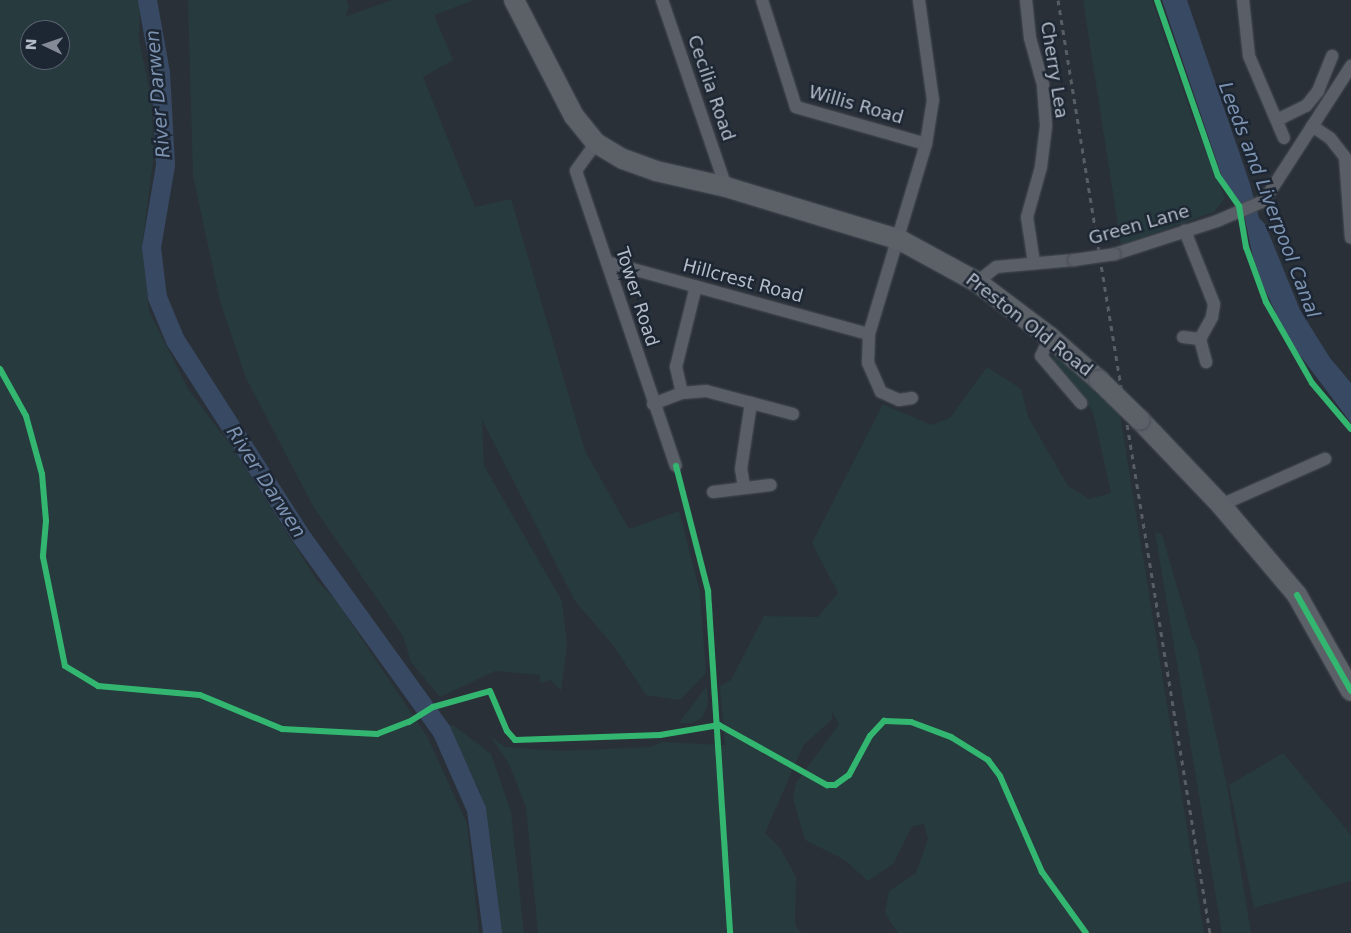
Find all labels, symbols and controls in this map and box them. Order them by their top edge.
north arrow [20,20,70,70]
street label: Cherry Lea [1036,20,1072,120]
water label: River Darwen [141,29,175,159]
street label: Cecilia Road [683,32,739,144]
text: N [23,38,39,51]
water label: Leeds and Liverpool Canal [1213,79,1325,321]
street label: Willis Road [806,81,906,129]
street label: Green Lane [1086,200,1192,250]
street label: Tower Road [611,245,663,349]
street label: Hillcrest Road [680,255,806,307]
street label: Preston Old Road [961,269,1097,381]
water label: River Darwen [221,422,311,542]

